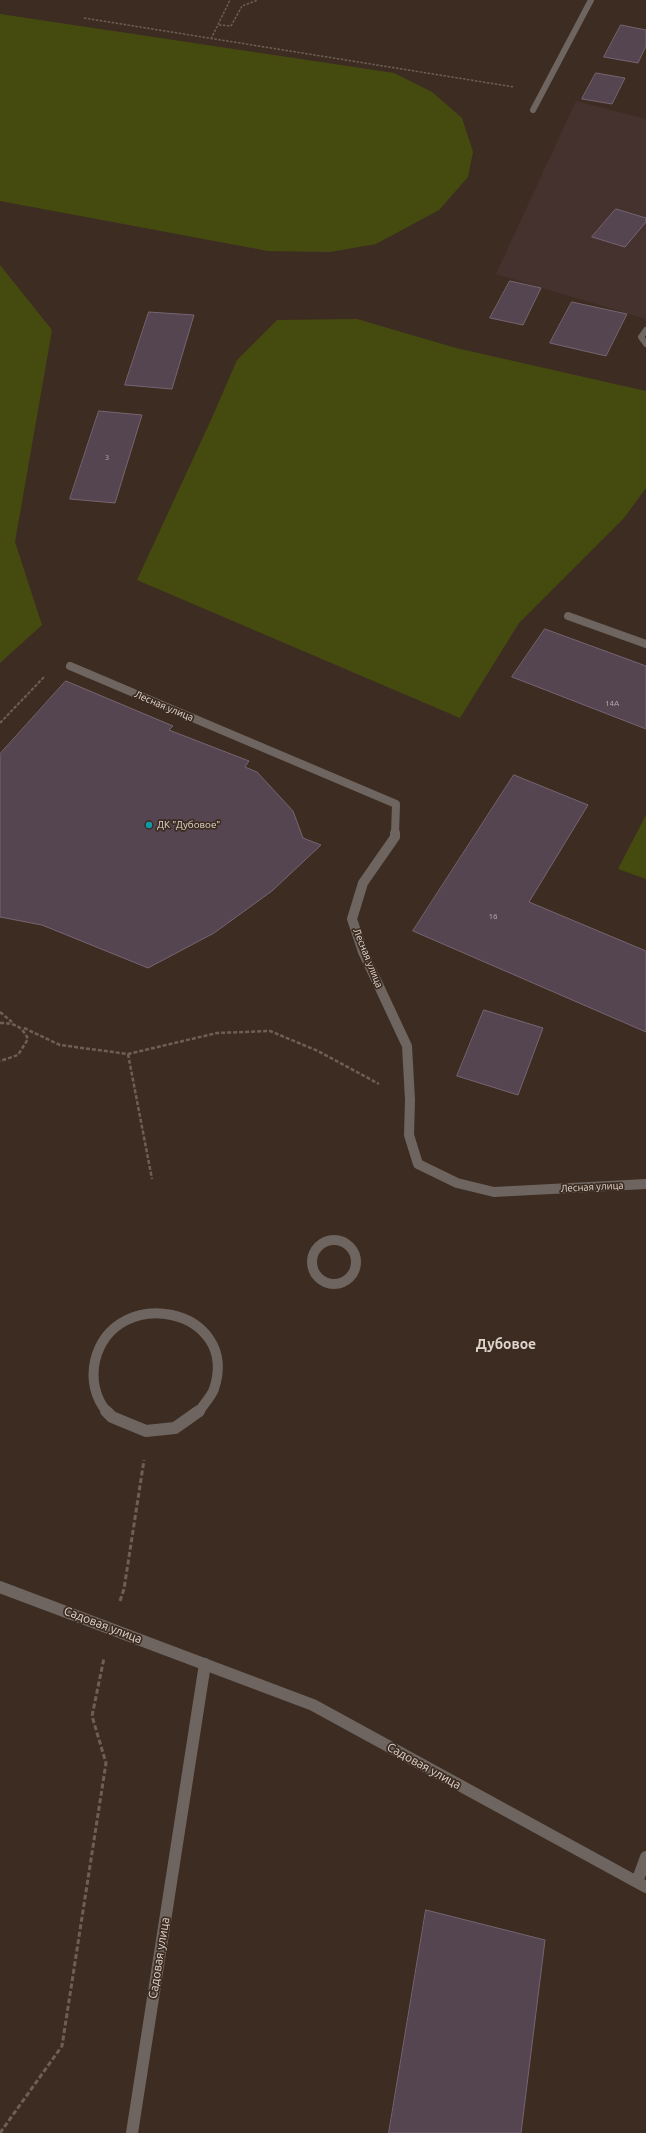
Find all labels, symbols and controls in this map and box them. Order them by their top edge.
house number: 3 [105,452,109,462]
street label: Лесная улица [133,688,195,724]
house number: 14А [605,698,619,708]
place label: ДК "Дубовое" [157,819,220,831]
marker: ДК "Дубовое" [144,820,154,830]
house number: 16 [488,911,498,921]
street label: Лесная улица [351,926,385,990]
street label: Лесная улица [560,1179,624,1195]
district label: Дубовое [476,1336,536,1352]
street label: Садовая улица [62,1604,144,1646]
street label: Садовая улица [384,1740,464,1792]
street label: Садовая улица [145,1916,173,2000]

